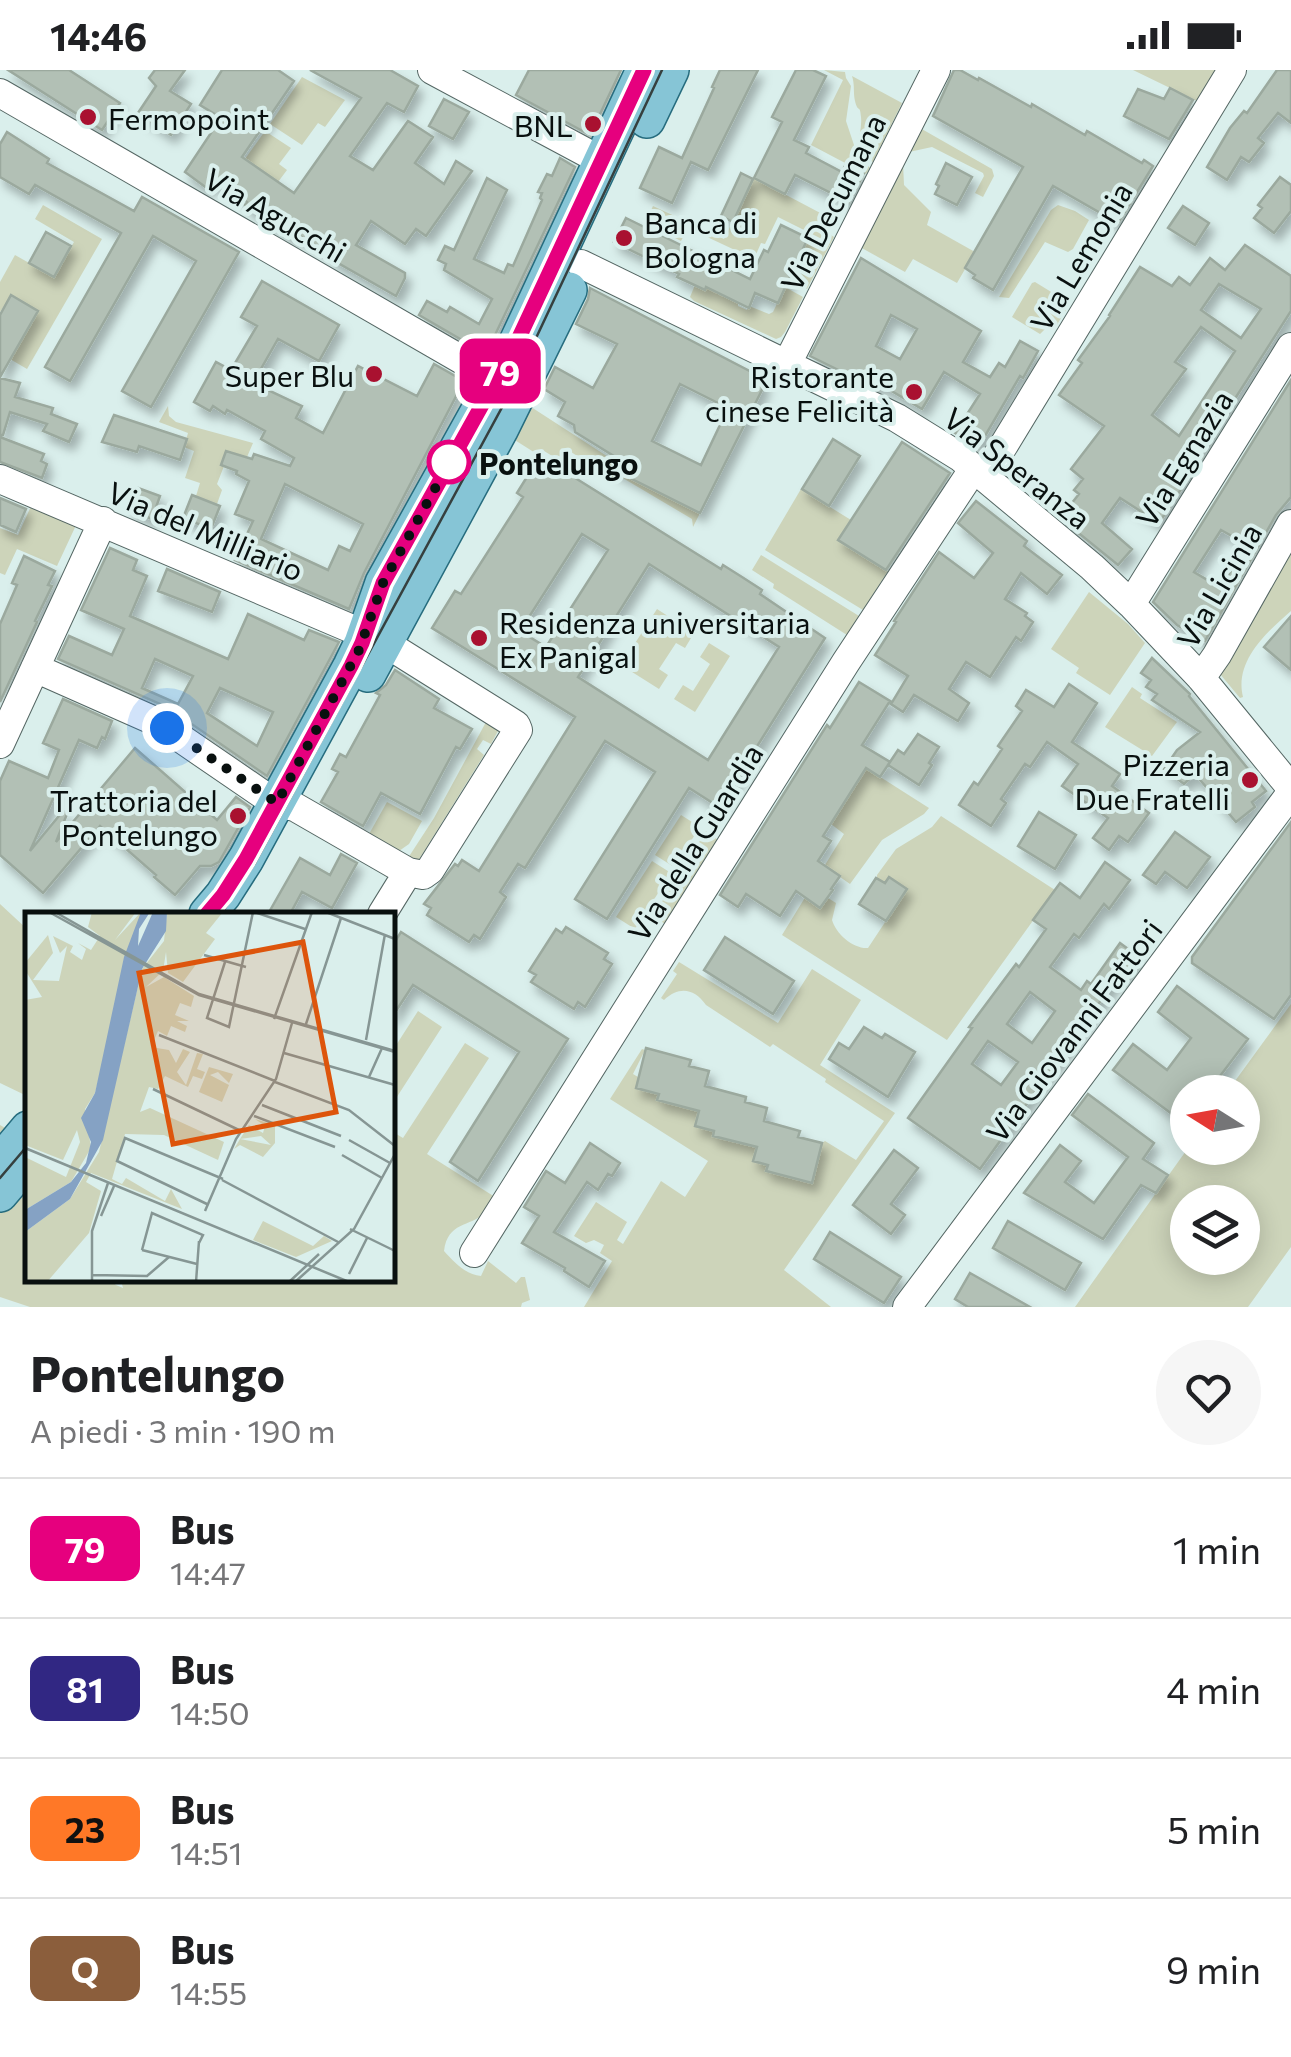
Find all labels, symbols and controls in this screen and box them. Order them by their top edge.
text: 14:46 [50,12,147,59]
place label: Fermopoint [108,99,269,136]
marker: Fermopoint [77,106,99,128]
place label: BNL [514,106,573,143]
street label: Via Decumana [771,107,893,297]
marker: BNL [582,113,604,135]
street label: Via Agucchi [199,159,353,269]
street label: Via Lemonia [1021,175,1139,337]
place label: Banca di Bologna [644,203,758,274]
marker: Banca di Bologna [613,227,635,249]
line badge: 79 [455,338,545,404]
text: 79 [480,350,520,393]
place label: Super Blu [225,356,354,393]
place label: Ristorante cinese Felicità [705,357,894,428]
marker: Super Blu [363,363,385,385]
marker: Ristorante cinese Felicità [903,381,925,403]
street label: Via Egnazia [1126,382,1240,534]
street label: Via Speranza [937,398,1099,536]
marker: Pontelungo [428,441,470,483]
place label: Pontelungo [479,444,638,481]
street label: Via del Milliario [103,472,309,588]
street label: Via Licinia [1168,516,1268,654]
place label: Residenza universitaria Ex Panigal [499,603,811,674]
marker: Residenza universitaria Ex Panigal [468,627,490,649]
your location [142,703,192,753]
street label: Via della Guardia [618,736,770,948]
place label: Pizzeria Due Fratelli [1075,745,1230,816]
marker: Pizzeria Due Fratelli [1239,769,1261,791]
place label: Trattoria del Pontelungo [50,781,218,852]
marker: Trattoria del Pontelungo [227,805,249,827]
street label: Via Giovanni Fattori [977,911,1169,1149]
inset map [25,912,395,1282]
north arrow [1170,1075,1260,1165]
map controls [1170,1075,1260,1275]
button: layers [1170,1185,1260,1275]
button: heart [1156,1340,1261,1445]
text: Pontelungo [30,1343,285,1402]
text: A piedi · 3 min · 190 m [30,1410,335,1450]
text: Bus [170,1505,235,1552]
text: 1 min [1173,1525,1261,1572]
text: 79 [65,1527,105,1570]
text: 14:47 [170,1552,246,1592]
text: Bus [170,1645,235,1692]
text: 4 min [1166,1665,1261,1712]
text: 81 [66,1667,104,1710]
text: 14:50 [170,1692,250,1732]
text: Bus [170,1785,235,1832]
text: 5 min [1167,1805,1261,1852]
text: 23 [65,1807,105,1850]
text: 14:51 [170,1832,243,1872]
text: Bus [170,1925,235,1972]
text: 9 min [1166,1945,1261,1992]
text: Q [71,1947,99,1990]
text: 14:55 [170,1972,247,2012]

